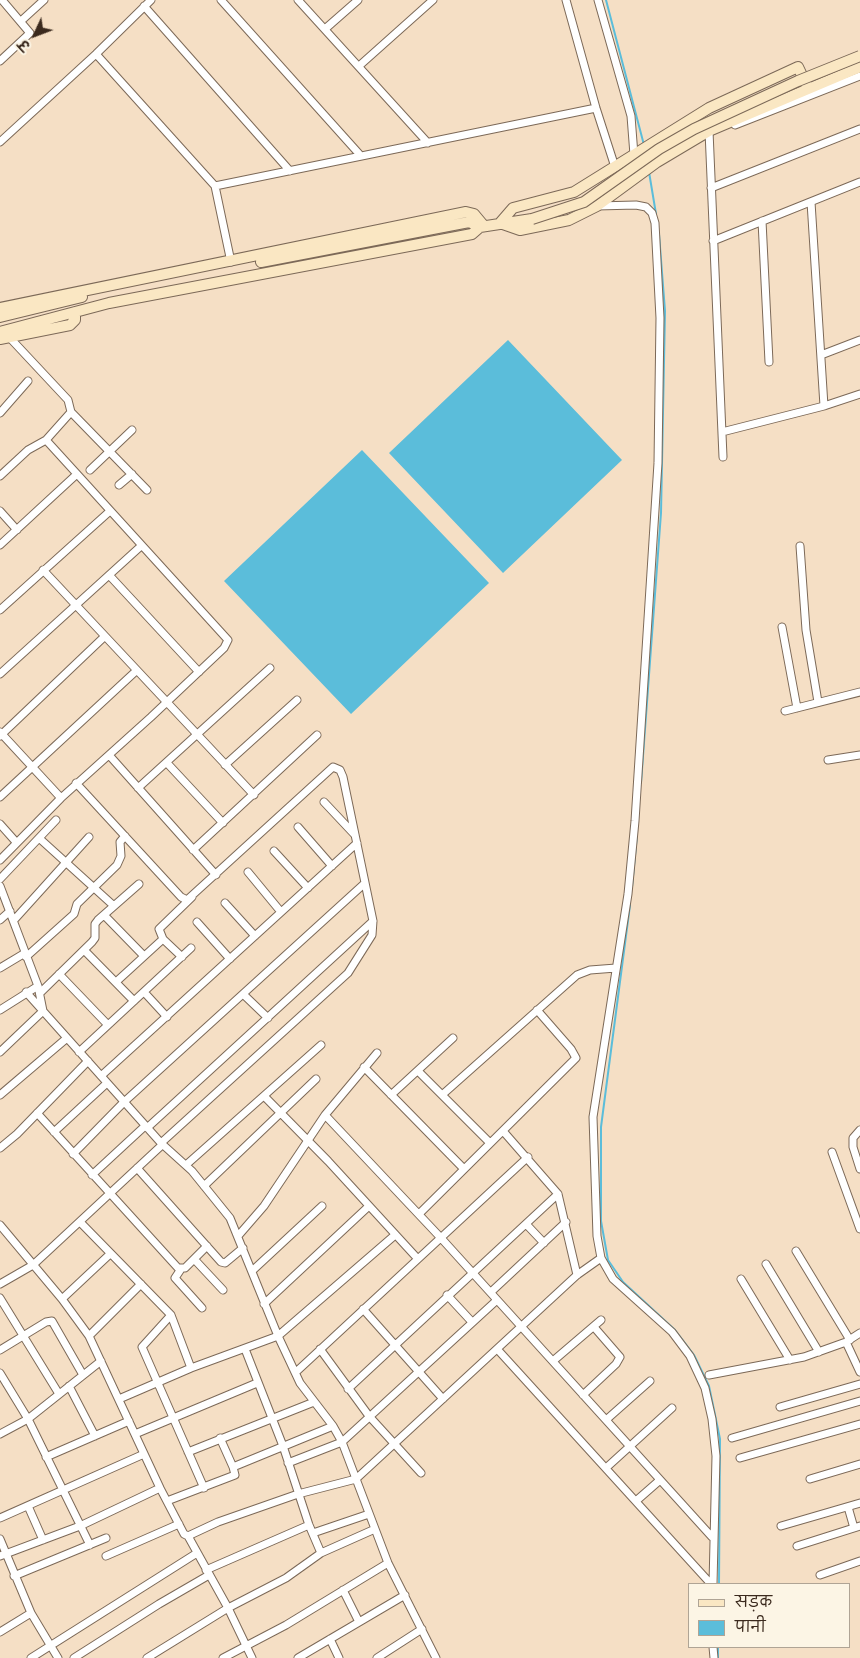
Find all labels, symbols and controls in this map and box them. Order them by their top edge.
north arrow [10,10,60,60]
text: उ [14,36,34,55]
legend [688,1583,850,1648]
text: सड़क [735,1591,772,1612]
text: पानी [735,1616,766,1637]

